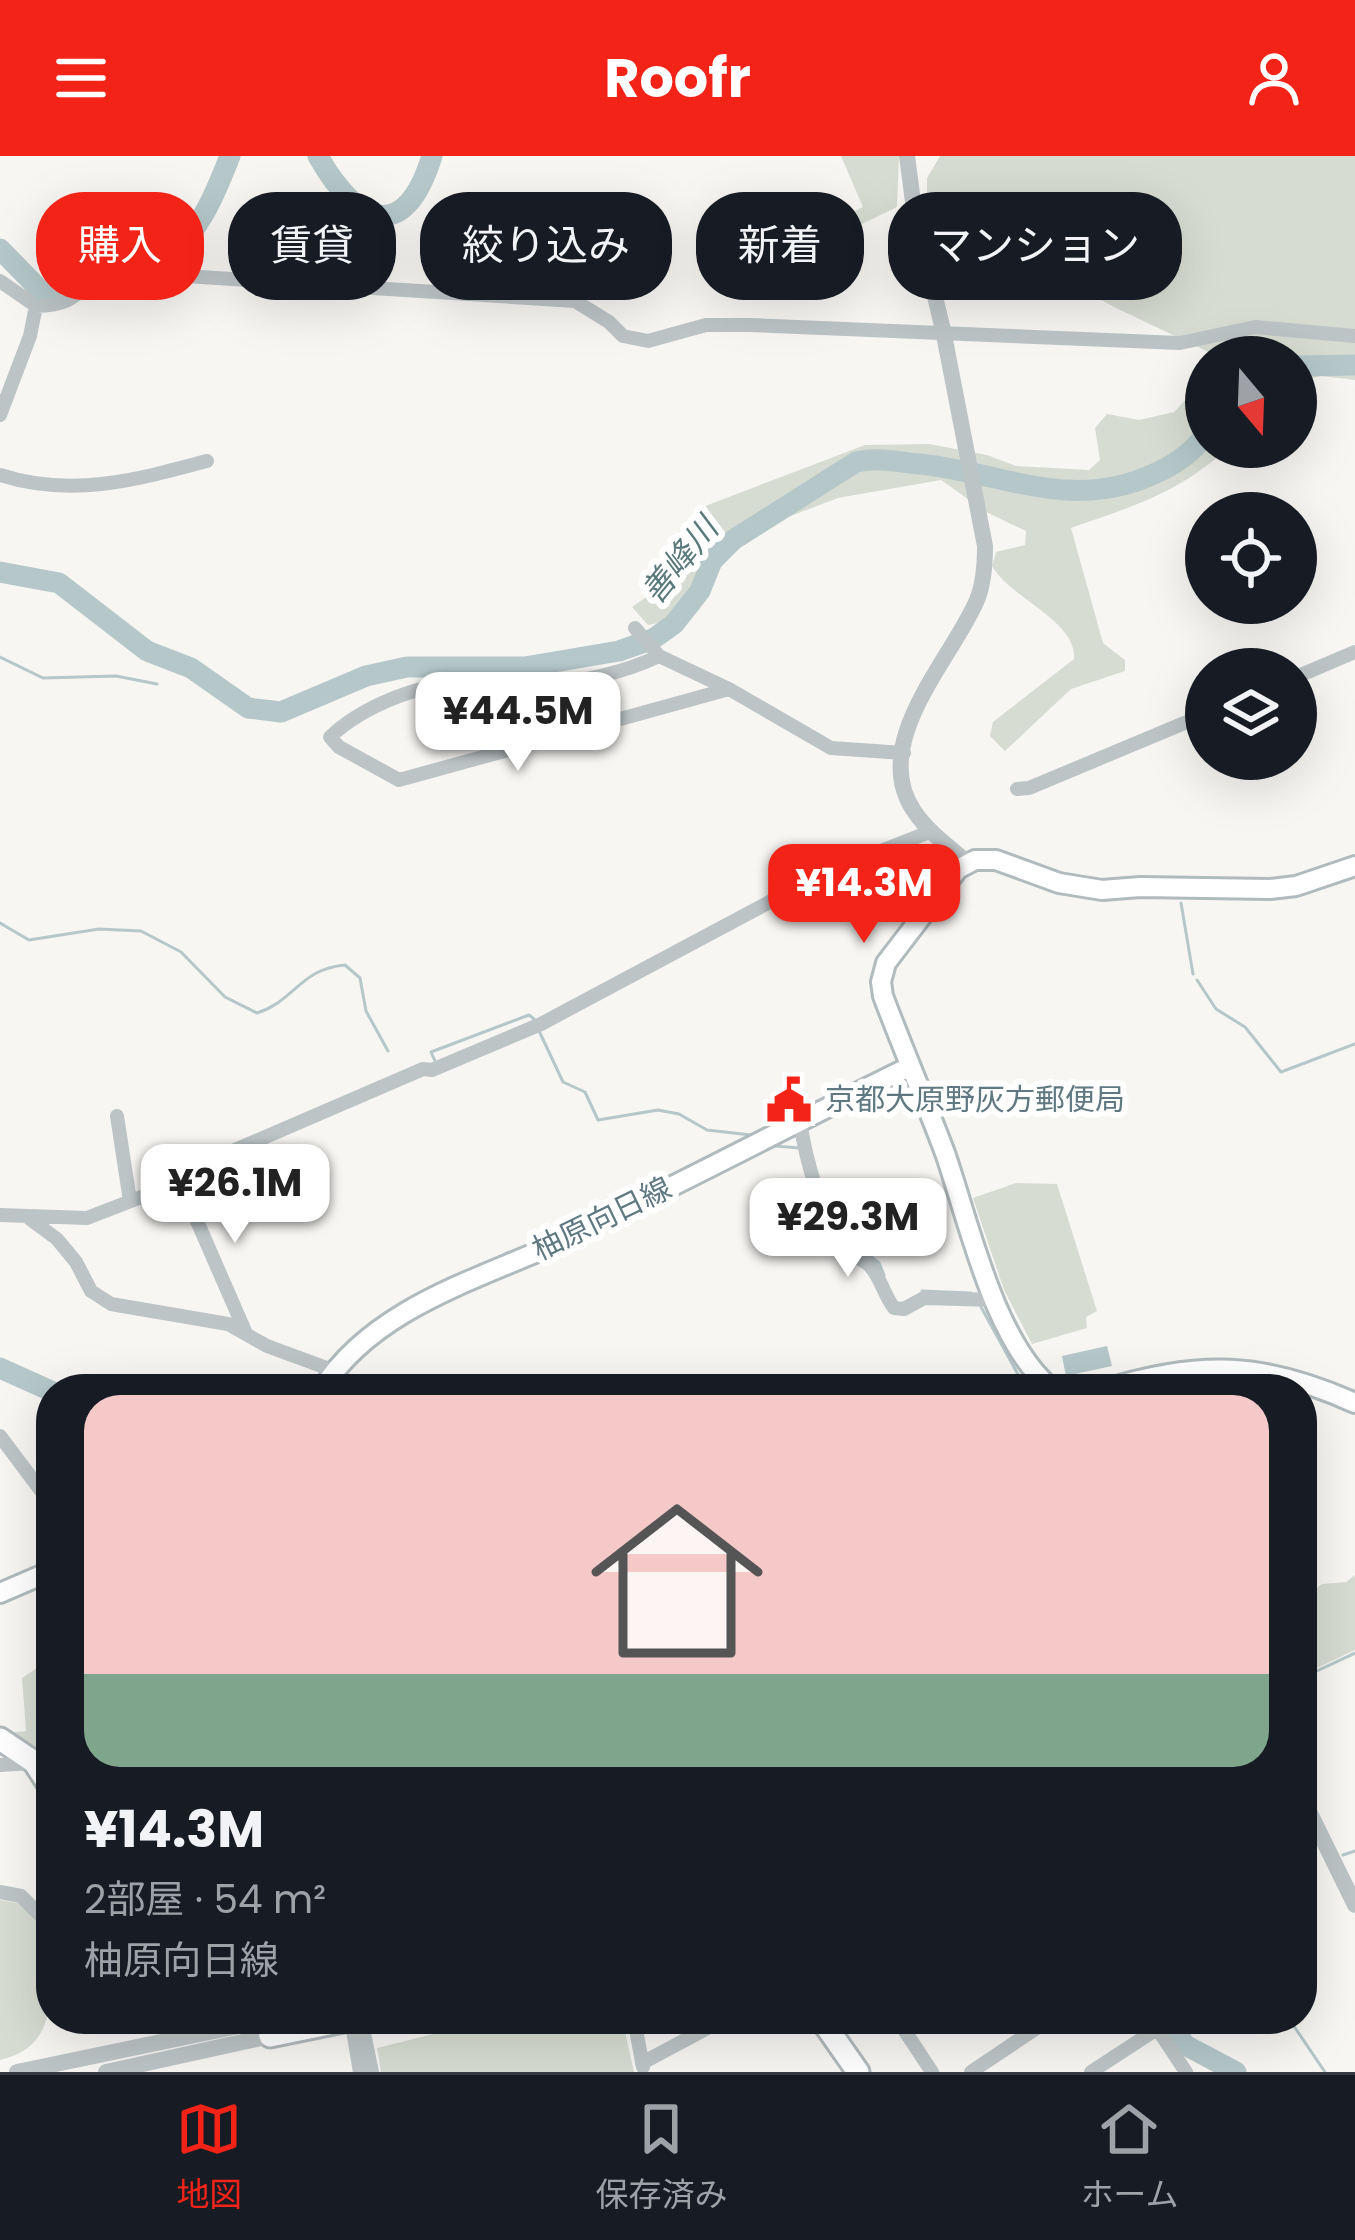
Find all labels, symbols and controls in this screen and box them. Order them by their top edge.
text: Roofr [604,40,751,116]
icon: menu [48,45,114,111]
icon: person [1241,45,1307,111]
chip: 購入 [36,192,204,300]
chip: 賃貸 [228,192,396,300]
chip: 絞り込み [420,192,672,300]
chip: 新着 [696,192,864,300]
chip: マンション [888,192,1182,300]
north arrow [1185,336,1317,468]
map controls [1185,336,1317,780]
button: locate [1185,492,1317,624]
water label: 善峰川 [630,505,731,614]
button: layers [1185,648,1317,780]
pin: ¥44.5M [420,672,616,774]
text: ¥44.5M [442,683,594,738]
pin: ¥14.3M [766,844,962,946]
text: ¥14.3M [795,855,933,910]
public building icon: 京都大原野灰方郵便局 [764,1075,814,1125]
place label: 京都大原野灰方郵便局 [825,1078,1125,1121]
pin: ¥26.1M [137,1144,333,1246]
text: ¥26.1M [168,1155,302,1210]
street label: 柚原向日線 [525,1166,679,1271]
pin: ¥29.3M [750,1178,946,1280]
text: ¥29.3M [777,1189,919,1244]
icon: home [569,1473,785,1689]
text: ¥14.3M [84,1793,264,1865]
text: 2部屋 · 54 m² [84,1872,326,1927]
text: 柚原向日線 [84,1933,279,1988]
tab: 地図 [176,2096,242,2220]
tab: 保存済み [595,2096,727,2220]
tab: ホーム [1080,2096,1178,2220]

